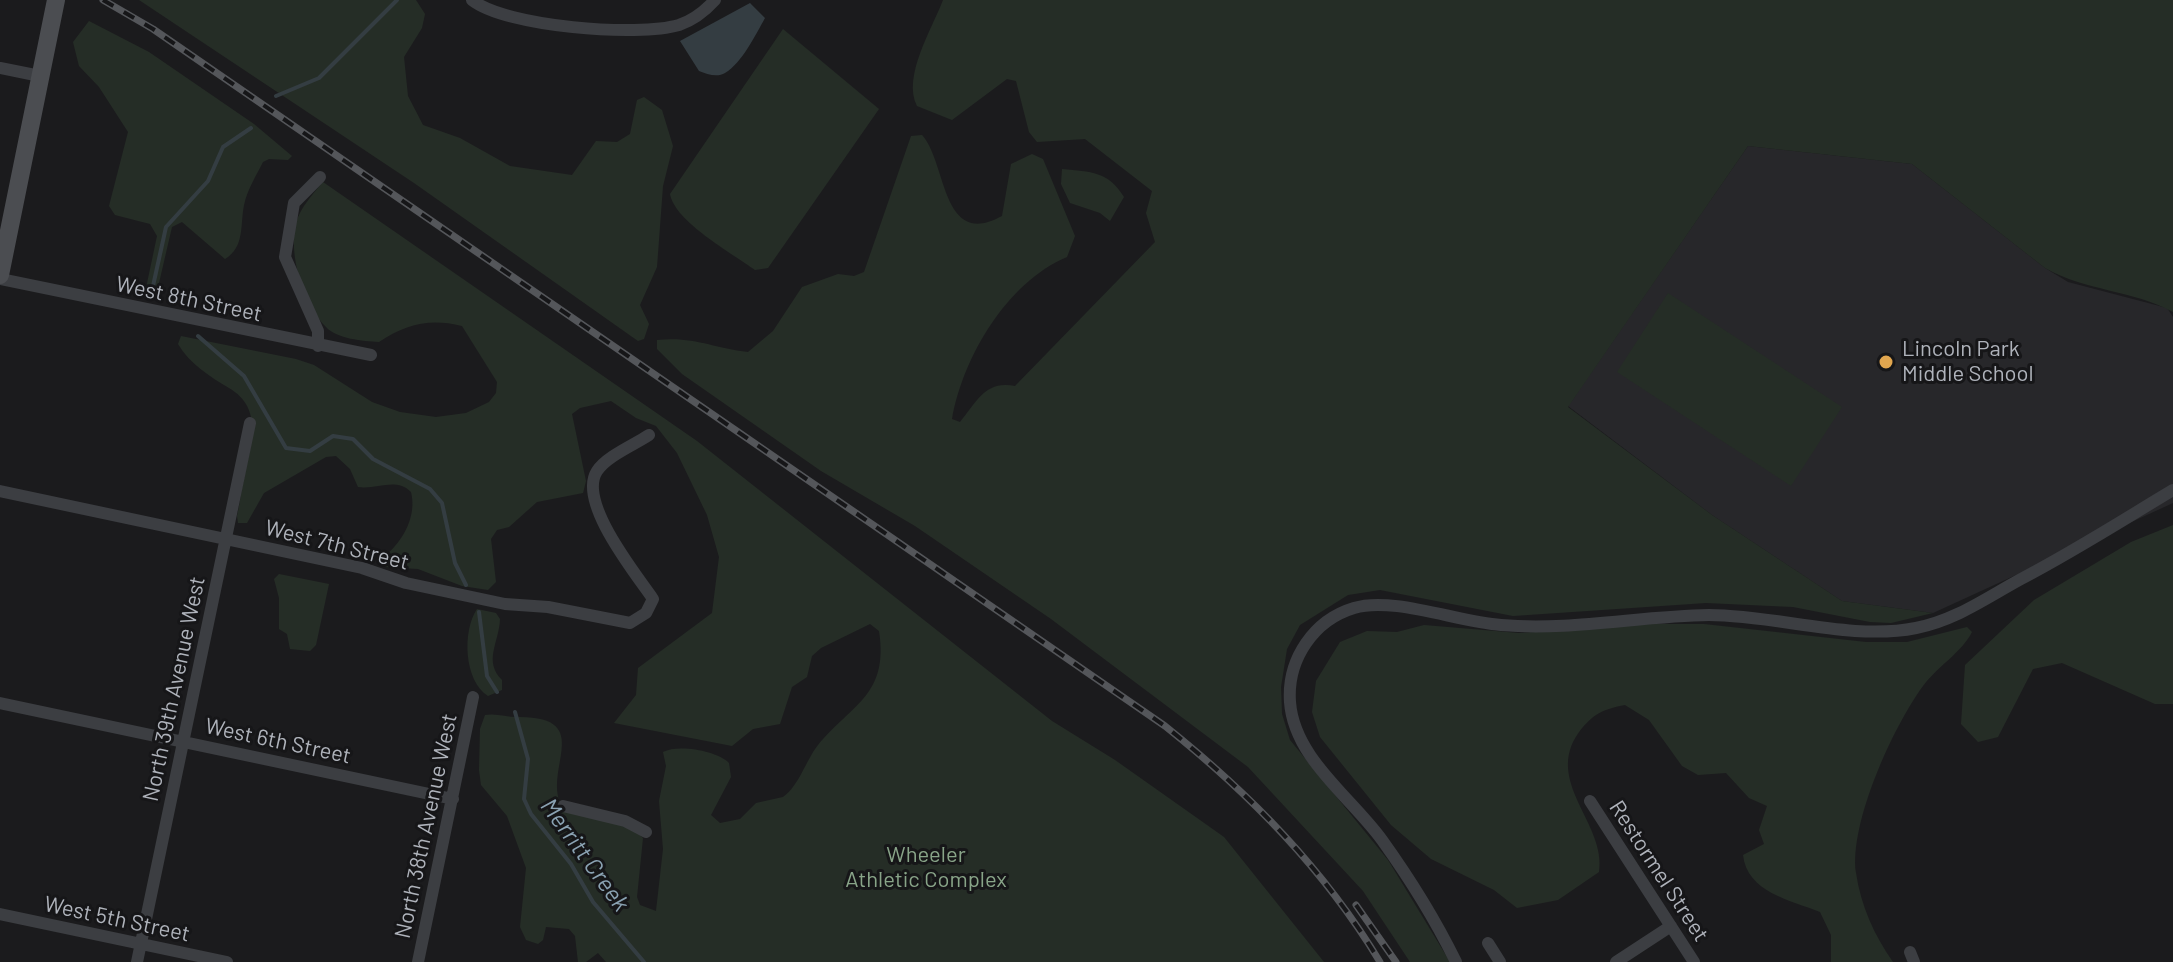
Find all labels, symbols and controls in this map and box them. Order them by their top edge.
street label: West 8th Street [114,271,264,327]
place label: Lincoln Park Middle School [1902,336,2034,388]
marker: Lincoln Park Middle School [1877,353,1895,371]
street label: West 7th Street [262,514,412,576]
street label: North 39th Avenue West [137,574,211,804]
street label: North 38th Avenue West [389,711,463,941]
street label: West 6th Street [203,713,353,769]
water label: Merritt Creek [534,793,636,917]
street label: Restormel Street [1604,796,1714,946]
park label: Wheeler Athletic Complex [845,842,1007,894]
street label: West 5th Street [42,891,192,947]

